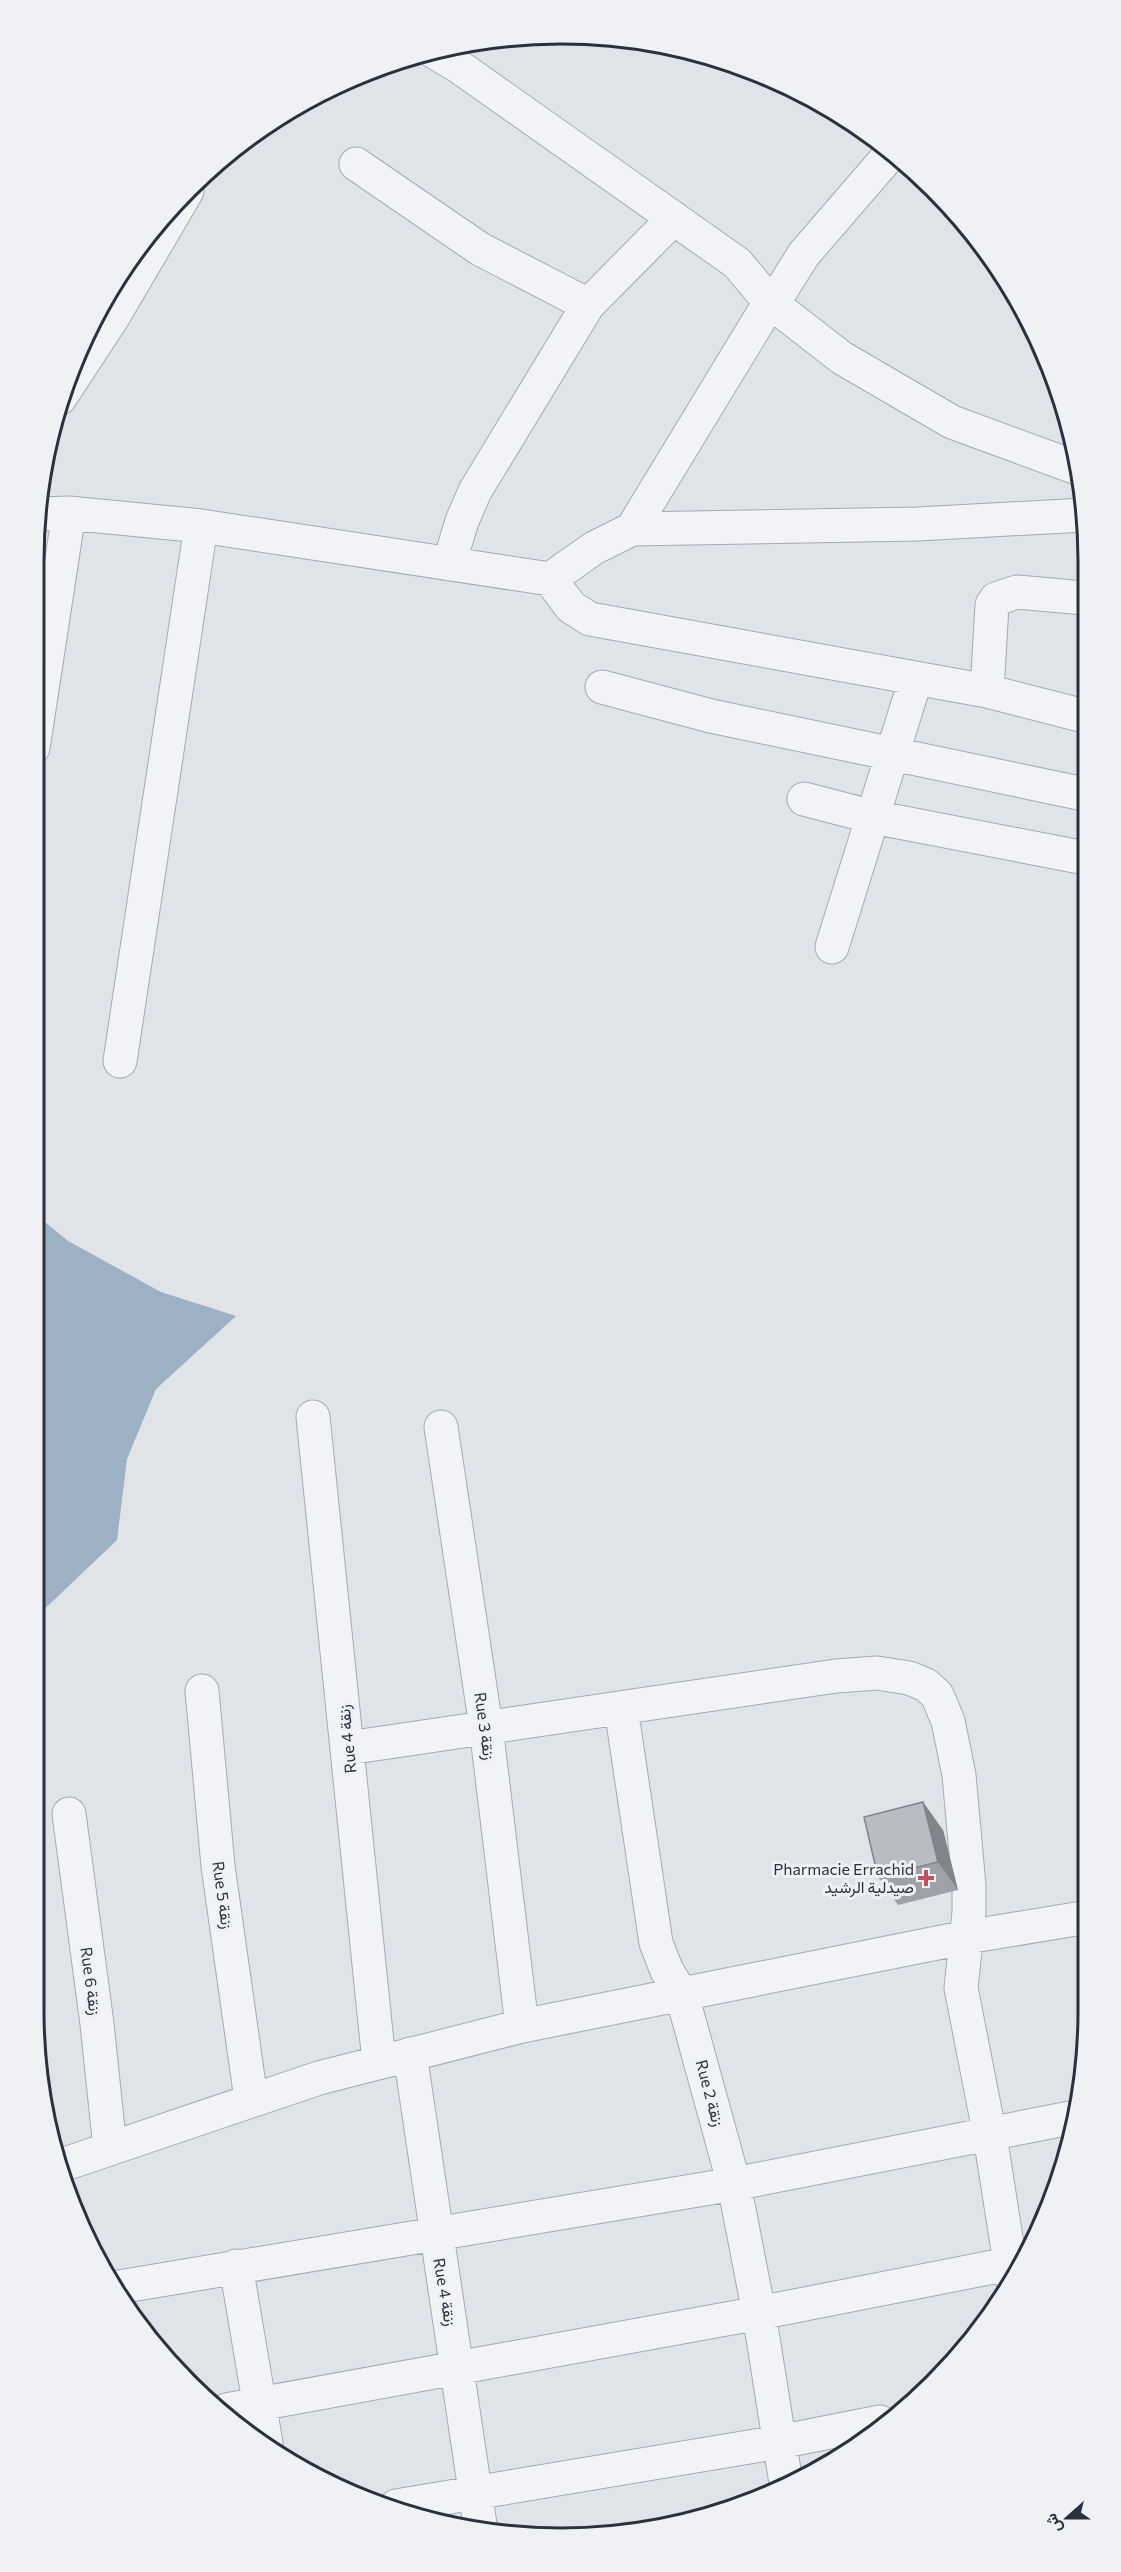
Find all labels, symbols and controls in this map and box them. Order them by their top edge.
street label: Rue 3 زنقة [469,1691,500,1761]
street label: Rue 4 زنقة [333,1704,362,1774]
place label: Pharmacie Errachid صيدلية الرشيد [773,1859,914,1898]
street label: Rue 5 زنقة [207,1860,238,1930]
marker: Pharmacie Errachid صيدلية الرشيد [919,1871,933,1885]
street label: Rue 6 زنقة [75,1945,106,2017]
street label: Rue 2 زنقة [691,2057,728,2129]
street label: Rue 4 زنقة [428,2256,461,2328]
north arrow [1037,2488,1097,2548]
text: ش [1040,2511,1066,2536]

